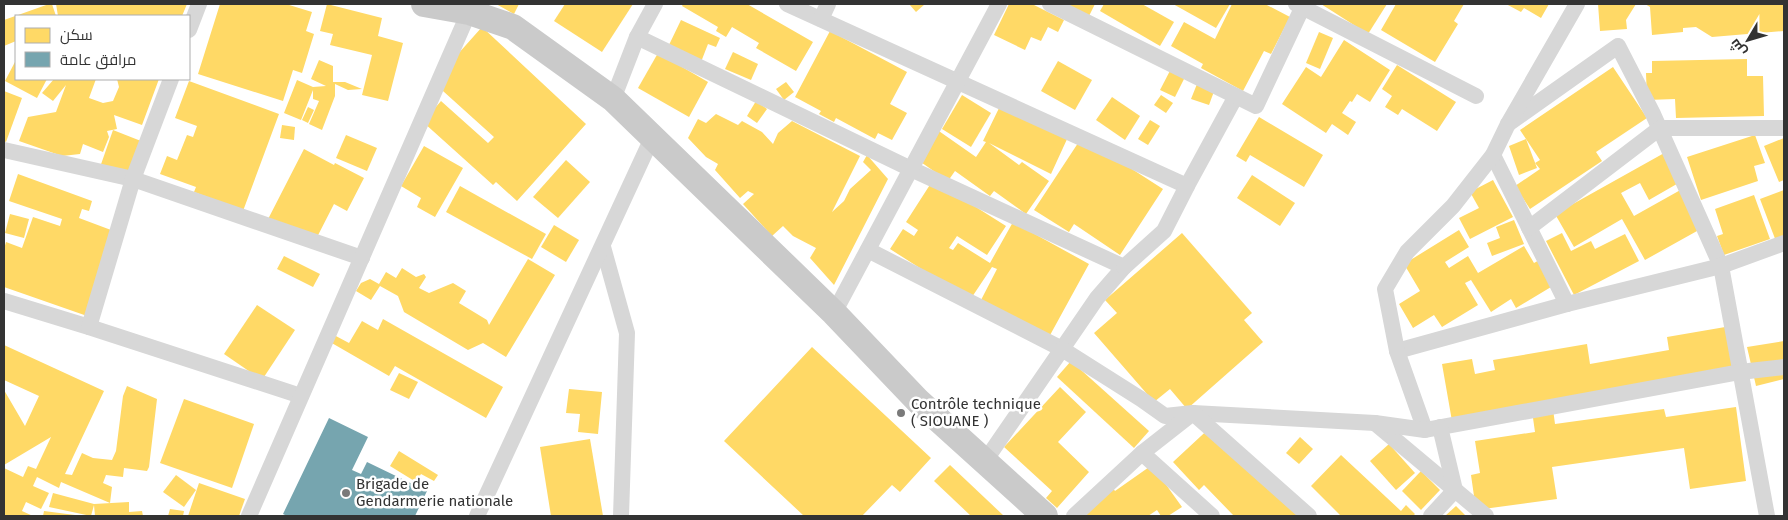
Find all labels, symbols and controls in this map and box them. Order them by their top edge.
legend [15,15,190,80]
north arrow [1723,15,1773,65]
text: سكن [60,26,93,45]
text: ش [1726,35,1750,60]
text: مرافق عامة [60,51,136,70]
place label: Contrôle technique ( SIOUANE ) [911,395,1041,430]
marker: Contrôle technique ( SIOUANE ) [895,407,907,419]
place label: Brigade de Gendarmerie nationale [356,475,513,510]
marker: Brigade de Gendarmerie nationale [340,487,352,499]

